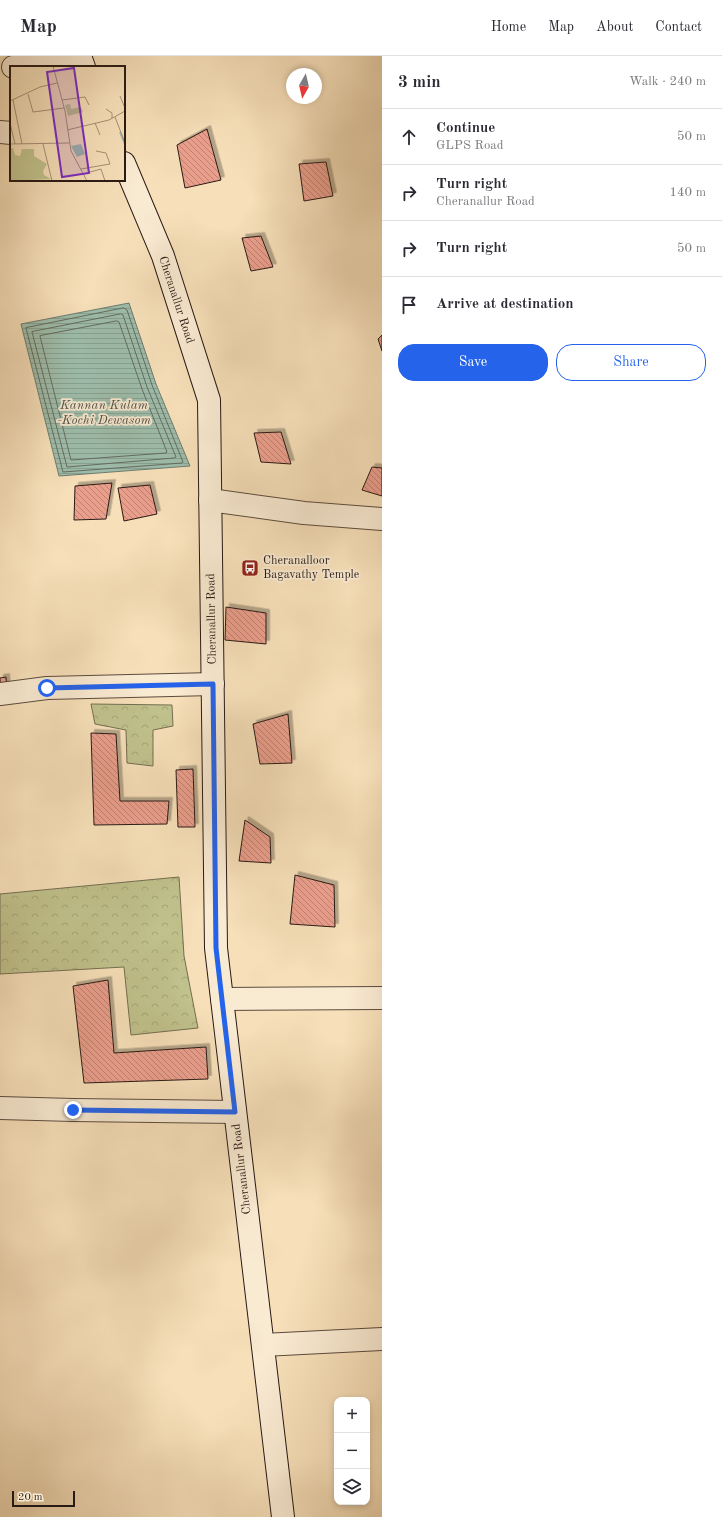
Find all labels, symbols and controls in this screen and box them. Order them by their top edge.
text: Map [20,18,57,37]
text: Home [491,20,526,34]
text: Map [548,20,574,34]
text: About [596,20,633,34]
text: Contact [655,20,702,34]
inset map [10,66,125,181]
north arrow [286,68,322,104]
text: 3 min [398,74,441,91]
text: Walk · 240 m [629,75,706,88]
text: Continue [436,121,495,136]
icon: ahead [398,126,420,148]
text: 50 m [677,130,706,143]
text: GLPS Road [436,139,504,152]
text: Turn right [436,177,507,192]
icon: right [398,182,420,204]
text: 140 m [669,186,706,199]
text: Cheranallur Road [436,195,535,208]
icon: right [398,238,420,260]
text: Turn right [436,241,507,256]
text: 50 m [677,242,706,255]
street label: Cheranallur Road [156,255,196,345]
icon: arrive [398,294,420,316]
text: Arrive at destination [436,297,574,312]
button: Save [398,344,548,381]
button: Share [556,344,706,381]
water label: Kannan Kulam -Kochi Dewasom [57,399,152,427]
place label: Cheranalloor Bagavathy Temple [263,555,360,581]
bus stop icon: Cheranalloor Bagavathy Temple [240,558,260,578]
street label: Cheranallur Road [205,573,219,665]
route start [38,679,56,697]
route end [64,1101,82,1119]
street label: Cheranallur Road [230,1123,254,1215]
map controls [334,1397,370,1505]
button: + [334,1397,370,1433]
button: − [334,1433,370,1469]
button: layers [334,1469,370,1505]
scale bar [12,1489,75,1508]
text: 20 m [18,1492,43,1503]

